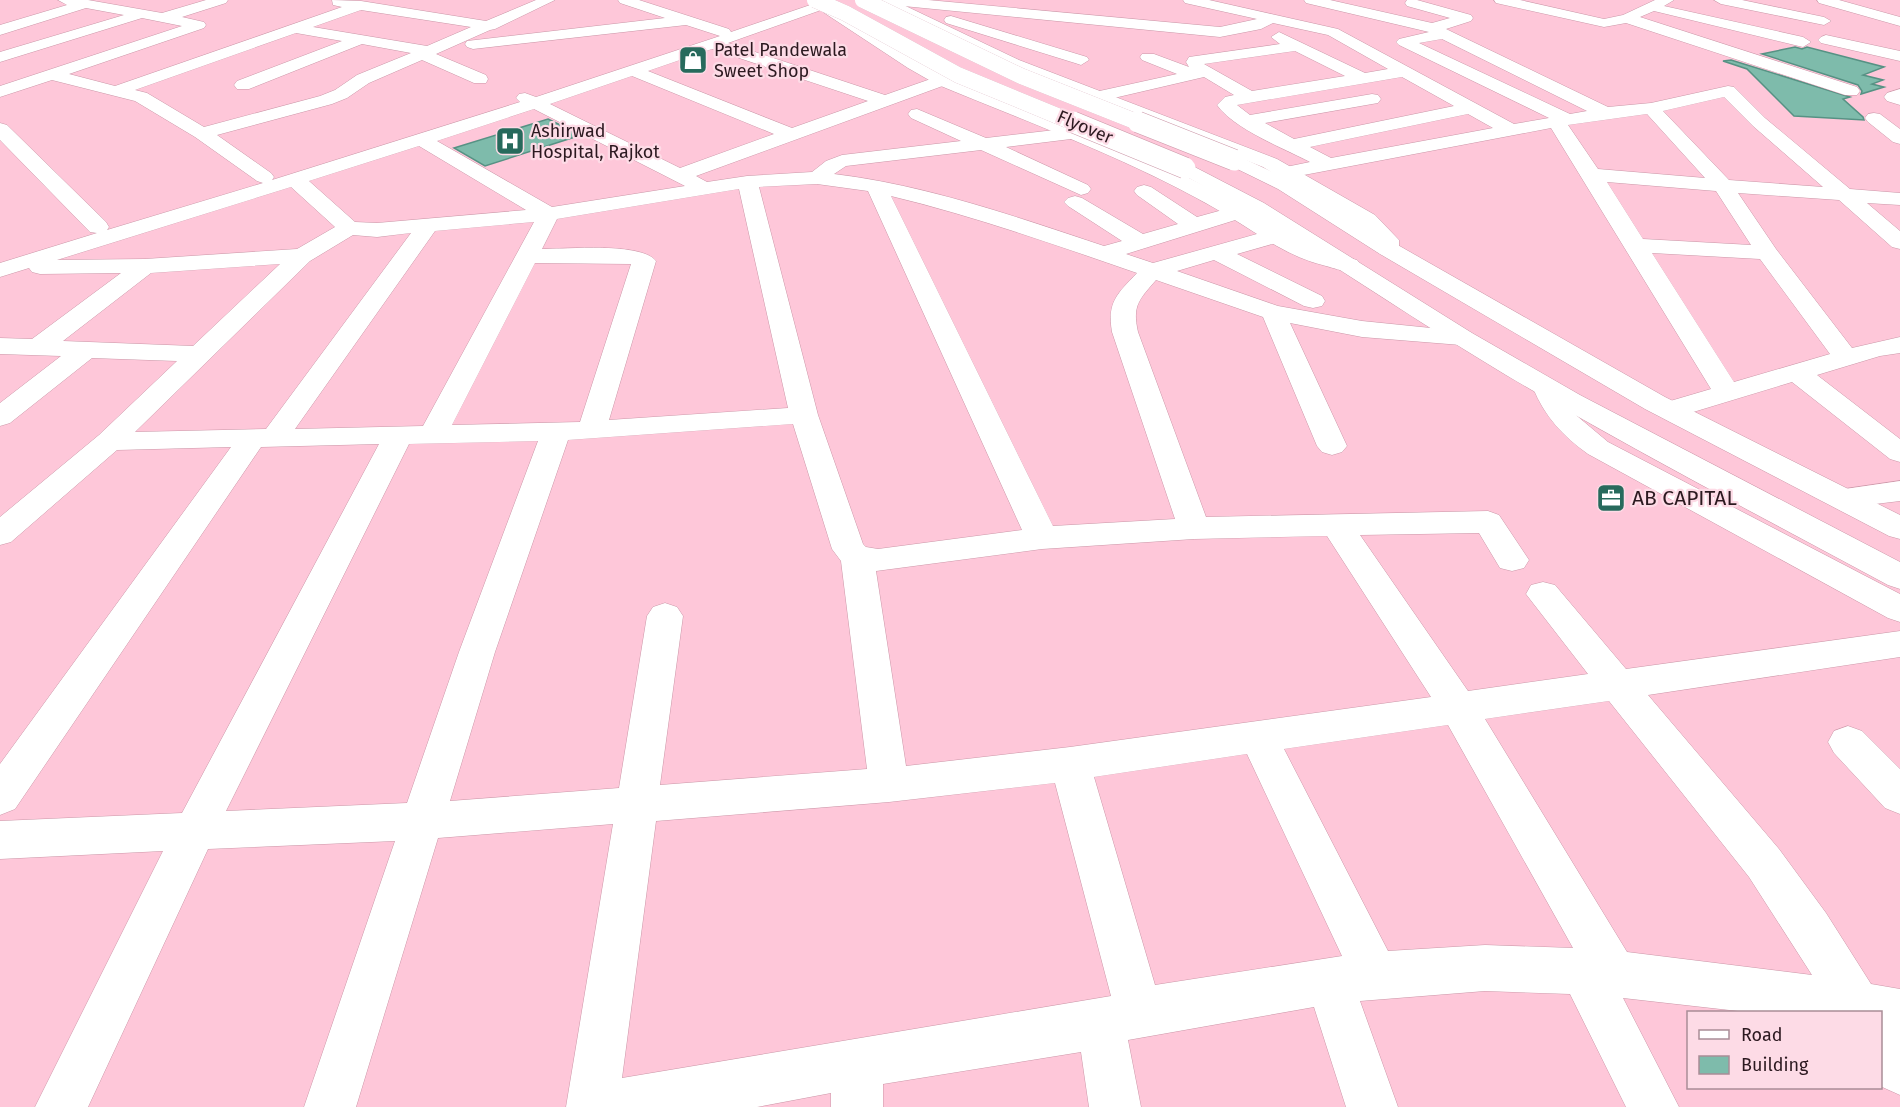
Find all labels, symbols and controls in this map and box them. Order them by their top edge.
place label: Patel Pandewala Sweet Shop [714,39,847,82]
shop icon: Patel Pandewala Sweet Shop [677,44,709,76]
street label: Flyover [1054,105,1116,149]
place label: Ashirwad Hospital, Rajkot [531,120,660,163]
hospital icon: Ashirwad Hospital, Rajkot [494,125,526,157]
office icon: AB CAPITAL [1595,482,1627,514]
place label: AB CAPITAL [1632,485,1737,511]
legend [1687,1011,1882,1089]
text: Road [1741,1024,1783,1046]
text: Building [1741,1054,1809,1076]

